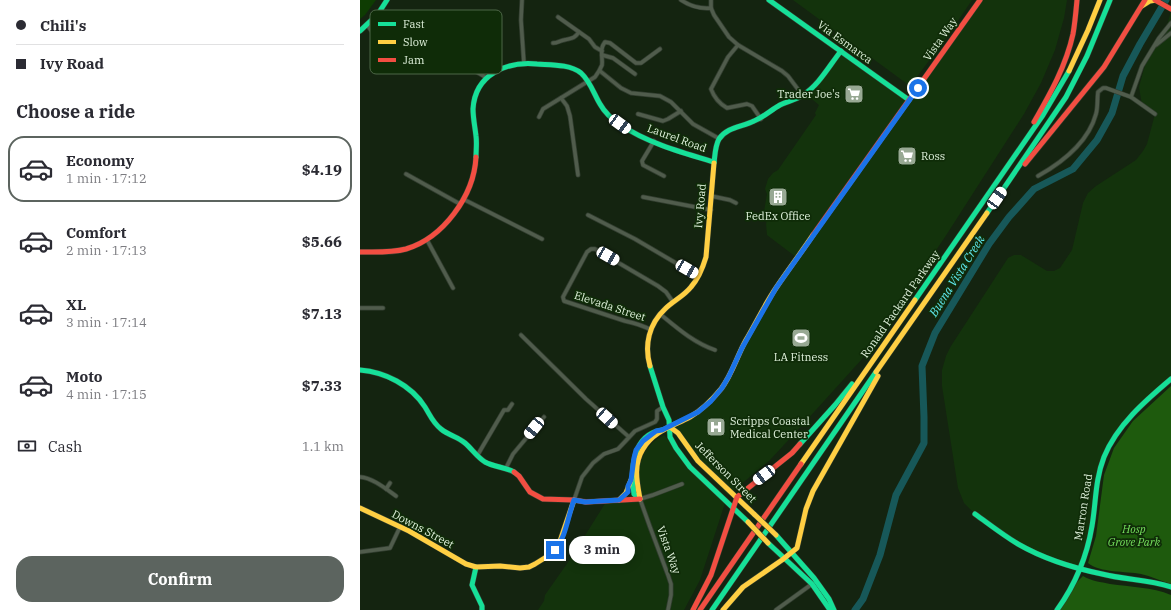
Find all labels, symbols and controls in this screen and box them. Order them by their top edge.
legend [370,10,502,74]
street label: Vista Way [920,14,960,64]
text: Chili's [40,16,86,35]
text: Fast [403,17,425,31]
street label: Via Esmarca [815,17,875,67]
text: Slow [403,35,428,49]
text: Jam [403,53,425,67]
text: Ivy Road [40,54,104,73]
route start [909,79,927,97]
supermarket icon: Trader Joe's [843,83,865,105]
place label: Trader Joe's [777,87,840,101]
text: Choose a ride [16,100,135,123]
car [607,112,633,136]
street label: Laurel Road [645,121,709,155]
supermarket icon: Ross [896,145,918,167]
place label: Ross [921,149,945,163]
icon: car [18,151,54,187]
text: Economy [66,151,134,170]
text: $4.19 [302,160,342,179]
text: 1 min · 17:12 [66,170,147,187]
street label: Ivy Road [691,183,709,229]
car [985,185,1009,211]
building icon: FedEx Office [767,186,789,208]
place label: FedEx Office [746,209,811,223]
icon: car [18,223,54,259]
text: Comfort [66,223,126,242]
text: $5.66 [302,232,342,251]
water label: Buena Vista Creek [925,232,988,320]
text: 2 min · 17:13 [66,242,147,259]
car [595,245,621,267]
street label: Ronald Packard Parkway [858,247,943,361]
car [674,258,700,280]
street label: Elevada Street [573,288,648,324]
icon: car [18,295,54,331]
text: XL [66,295,86,314]
text: $7.13 [302,304,342,323]
text: 3 min · 17:14 [66,314,147,331]
sports icon: LA Fitness [790,327,812,349]
place label: LA Fitness [774,350,828,364]
icon: car [18,367,54,403]
text: Moto [66,367,103,386]
text: $7.33 [302,376,342,395]
text: 4 min · 17:15 [66,386,147,403]
car [594,406,620,430]
place label: Scripps Coastal Medical Center [730,414,810,441]
car [522,415,546,441]
hospital icon: Scripps Coastal Medical Center [705,416,727,438]
icon: cash [16,435,38,457]
text: Cash [48,437,82,456]
text: 1.1 km [302,438,344,455]
street label: Jefferson Street [692,438,760,506]
car [751,463,777,487]
street label: Marron Road [1071,472,1095,541]
street label: Downs Street [390,507,457,551]
park label: Hosp Grove Park [1108,522,1161,549]
street label: Vista Way [654,524,684,576]
callout: 3 min [569,536,635,564]
route end [546,541,564,559]
text: 3 min [584,541,620,558]
button: Confirm [16,556,344,602]

